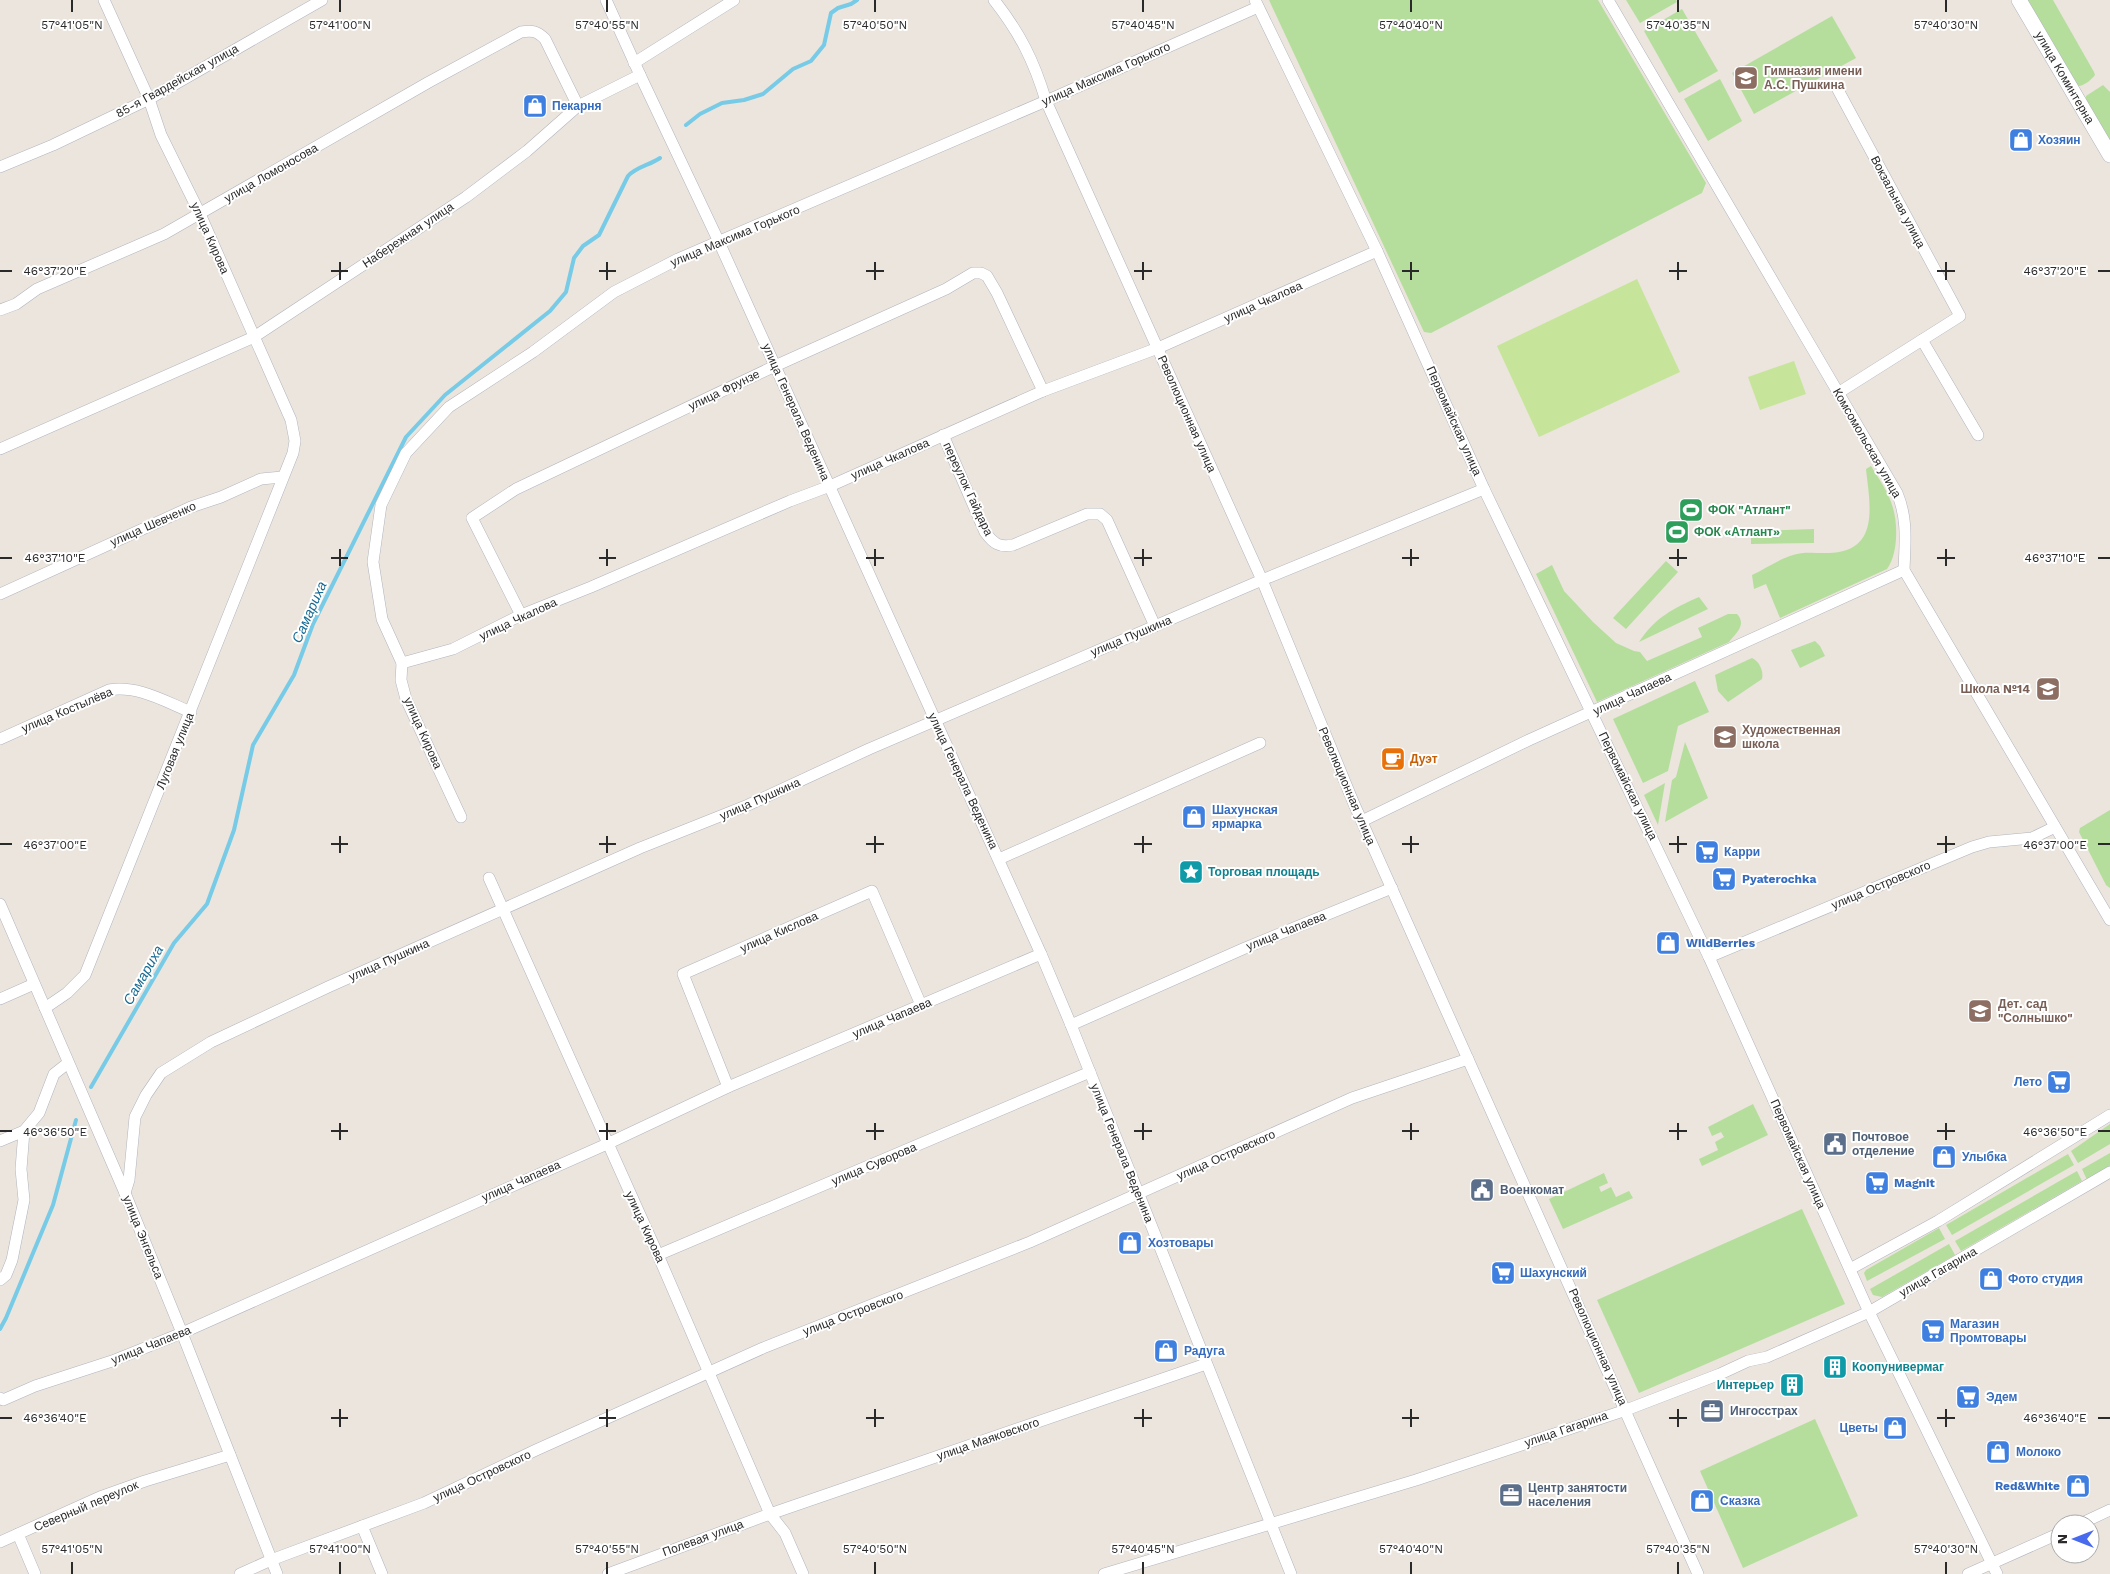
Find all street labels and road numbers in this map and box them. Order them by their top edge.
street label: улица Коминтерна [2032,29,2097,126]
street label: улица Максима Горького [1040,39,1173,109]
street label: 85-я Гвардейская улица [113,41,241,121]
street label: улица Ломоносова [222,140,320,205]
street label: Вокзальная улица [1868,154,1928,251]
street label: Набережная улица [360,199,456,271]
street label: улица Кирова [188,200,232,276]
street label: улица Максима Горького [668,202,802,270]
street label: улица Чкалова [1222,278,1305,325]
street label: улица Генерала Веденина [759,341,833,483]
street label: Революционная улица [1155,353,1219,475]
street label: Первомайская улица [1424,364,1485,478]
street label: улица Фрунзе [686,367,762,413]
street label: Комсомольская улица [1830,386,1904,501]
street label: улица Чкалова [849,435,932,482]
street label: переулок Гайдара [940,440,996,538]
street label: улица Шевченко [108,499,198,549]
street label: улица Чкалова [477,595,559,643]
street label: улица Пушкина [1088,613,1174,659]
street label: улица Чапаева [1591,670,1674,718]
street label: улица Костылёва [19,684,115,735]
street label: улица Кирова [401,695,445,771]
street label: Луговая улица [153,710,197,791]
street label: улица Генерала Веденина [925,711,1001,852]
street label: Революционная улица [1316,725,1378,847]
street label: Первомайская улица [1596,730,1660,843]
street label: улица Пушкина [718,775,803,823]
street label: улица Островского [1829,858,1933,912]
street label: улица Кислова [738,908,820,955]
street label: улица Чапаева [1244,909,1328,953]
street label: улица Пушкина [347,936,432,984]
street label: улица Чапаева [850,995,934,1041]
street label: улица Генерала Веденина [1088,1081,1156,1225]
street label: Первомайская улица [1768,1097,1829,1211]
street label: улица Островского [1175,1127,1278,1183]
street label: улица Суворова [829,1140,919,1188]
street label: улица Чапаева [480,1157,563,1205]
street label: улица Кирова [622,1189,668,1265]
street label: улица Энгельса [120,1193,166,1281]
street label: улица Гагарина [1897,1244,1979,1300]
street label: Революционная улица [1566,1286,1630,1408]
street label: улица Островского [801,1287,905,1339]
street label: улица Чапаева [109,1323,193,1367]
street label: улица Гагарина [1523,1408,1610,1450]
street label: улица Маяковского [935,1415,1041,1463]
street label: улица Островского [431,1447,533,1505]
street label: Северный переулок [32,1477,141,1534]
street label: Полевая улица [661,1517,746,1559]

